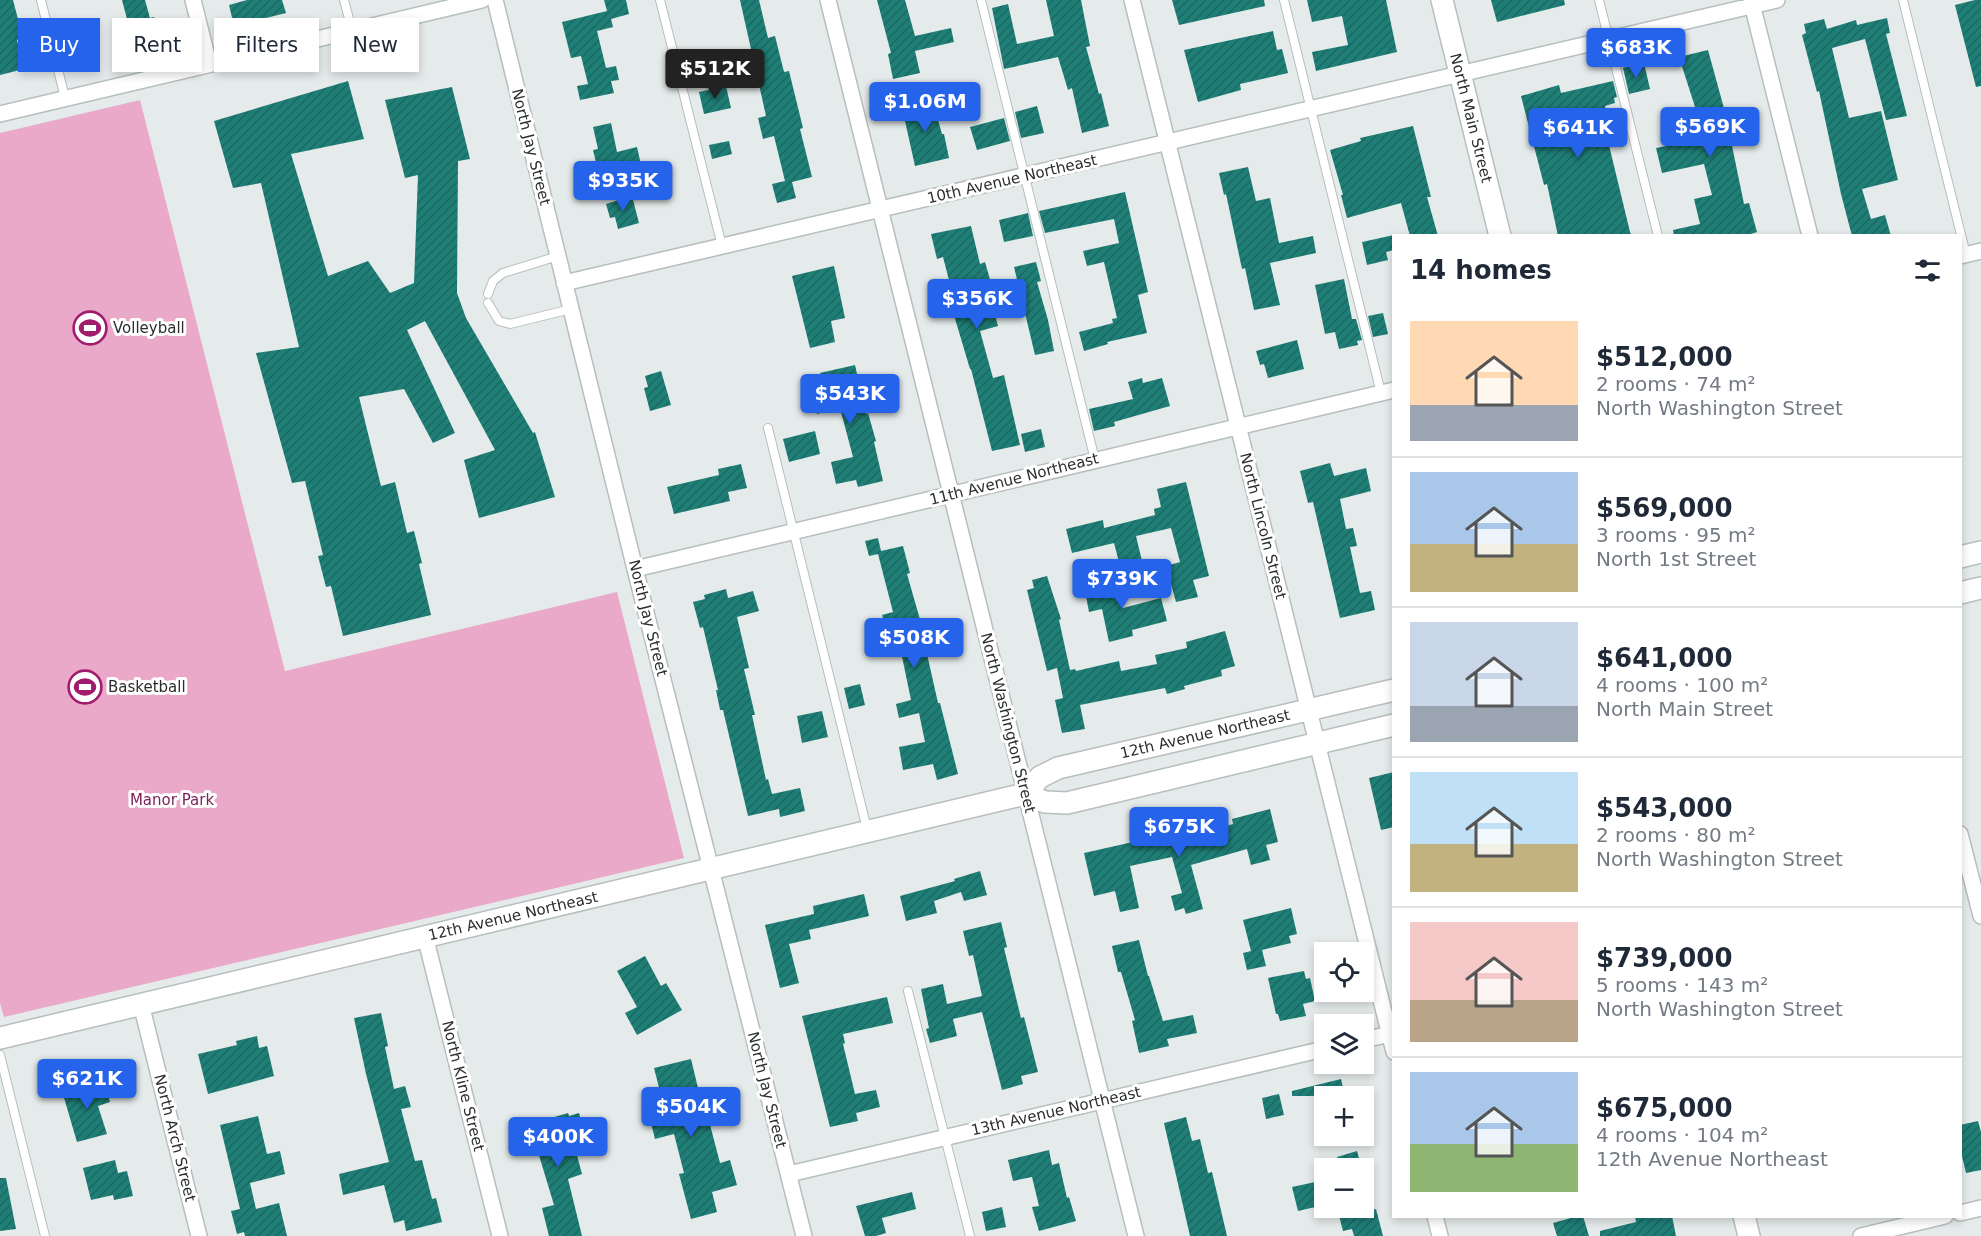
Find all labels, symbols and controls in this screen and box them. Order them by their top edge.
chip: Buy [18,18,100,72]
chip: Rent [112,18,202,72]
chip: Filters [214,18,319,72]
chip: New [331,18,419,72]
pin: $683K [1594,28,1678,79]
text: $683K [1600,35,1672,59]
pin: $512K [673,49,757,100]
street label: North Main Street [1446,51,1496,185]
text: $512K [679,56,751,80]
pin: $1.06M [876,82,974,133]
street label: North Jay Street [508,87,554,207]
text: $1.06M [883,89,967,113]
pin: $569K [1668,107,1752,158]
pin: $641K [1536,108,1620,159]
text: $569K [1674,114,1746,138]
text: $641K [1542,115,1614,139]
street label: 10th Avenue Northeast [925,151,1099,207]
pin: $935K [581,161,665,212]
text: $935K [587,168,659,192]
icon: filters [1911,254,1944,287]
text: 14 homes [1410,255,1552,285]
pin: $356K [935,279,1019,330]
text: $356K [941,286,1013,310]
sports icon: Volleyball [72,310,108,346]
place label: Volleyball [113,319,185,337]
text: $512,000 [1596,342,1733,372]
icon: home [1458,345,1530,417]
text: 2 rooms · 74 m² [1596,372,1756,396]
pin: $543K [808,374,892,425]
text: $543K [814,381,886,405]
text: North Washington Street [1596,396,1843,420]
street label: 11th Avenue Northeast [927,449,1101,509]
street label: North Lincoln Street [1236,451,1290,601]
text: $569,000 [1596,493,1733,523]
icon: home [1458,496,1530,568]
text: 3 rooms · 95 m² [1596,523,1756,547]
text: North 1st Street [1596,547,1756,571]
street label: North Jay Street [625,558,671,678]
pin: $739K [1080,559,1164,610]
text: $739K [1086,566,1158,590]
pin: $508K [872,618,956,669]
text: $508K [878,625,950,649]
street label: North Washington Street [977,631,1039,815]
text: $641,000 [1596,643,1733,673]
icon: home [1458,646,1530,718]
sports icon: Basketball [67,669,103,705]
text: 4 rooms · 100 m² [1596,673,1768,697]
place label: Basketball [108,678,186,696]
text: North Main Street [1596,697,1773,721]
street label: 12th Avenue Northeast [1118,706,1292,762]
park label: Manor Park [130,791,214,809]
text: $543,000 [1596,793,1733,823]
icon: home [1458,796,1530,868]
pin: $675K [1137,807,1221,858]
text: $675K [1143,814,1215,838]
text: 2 rooms · 80 m² [1596,823,1756,847]
text: North Washington Street [1596,847,1843,871]
street label: 12th Avenue Northeast [426,888,600,944]
map controls [1314,942,1374,1218]
button: locate [1314,942,1374,1002]
text: $739,000 [1596,943,1733,973]
icon: home [1458,946,1530,1018]
text: 5 rooms · 143 m² [1596,973,1768,997]
text: North Washington Street [1596,997,1843,1021]
button: layers [1314,1014,1374,1074]
street label: North Kline Street [438,1019,488,1153]
street label: North Jay Street [744,1030,790,1150]
pin: $621K [45,1059,129,1110]
text: $621K [51,1066,123,1090]
street label: North Arch Street [150,1072,200,1204]
street label: 13th Avenue Northeast [969,1083,1143,1139]
button: + [1314,1086,1374,1146]
pin: $504K [649,1087,733,1138]
text: $675,000 [1596,1093,1733,1123]
text: $504K [655,1094,727,1118]
icon: home [1458,1096,1530,1168]
pin: $400K [516,1117,600,1168]
text: 4 rooms · 104 m² [1596,1123,1768,1147]
text: $400K [522,1124,594,1148]
text: 12th Avenue Northeast [1596,1147,1828,1171]
button: − [1314,1158,1374,1218]

